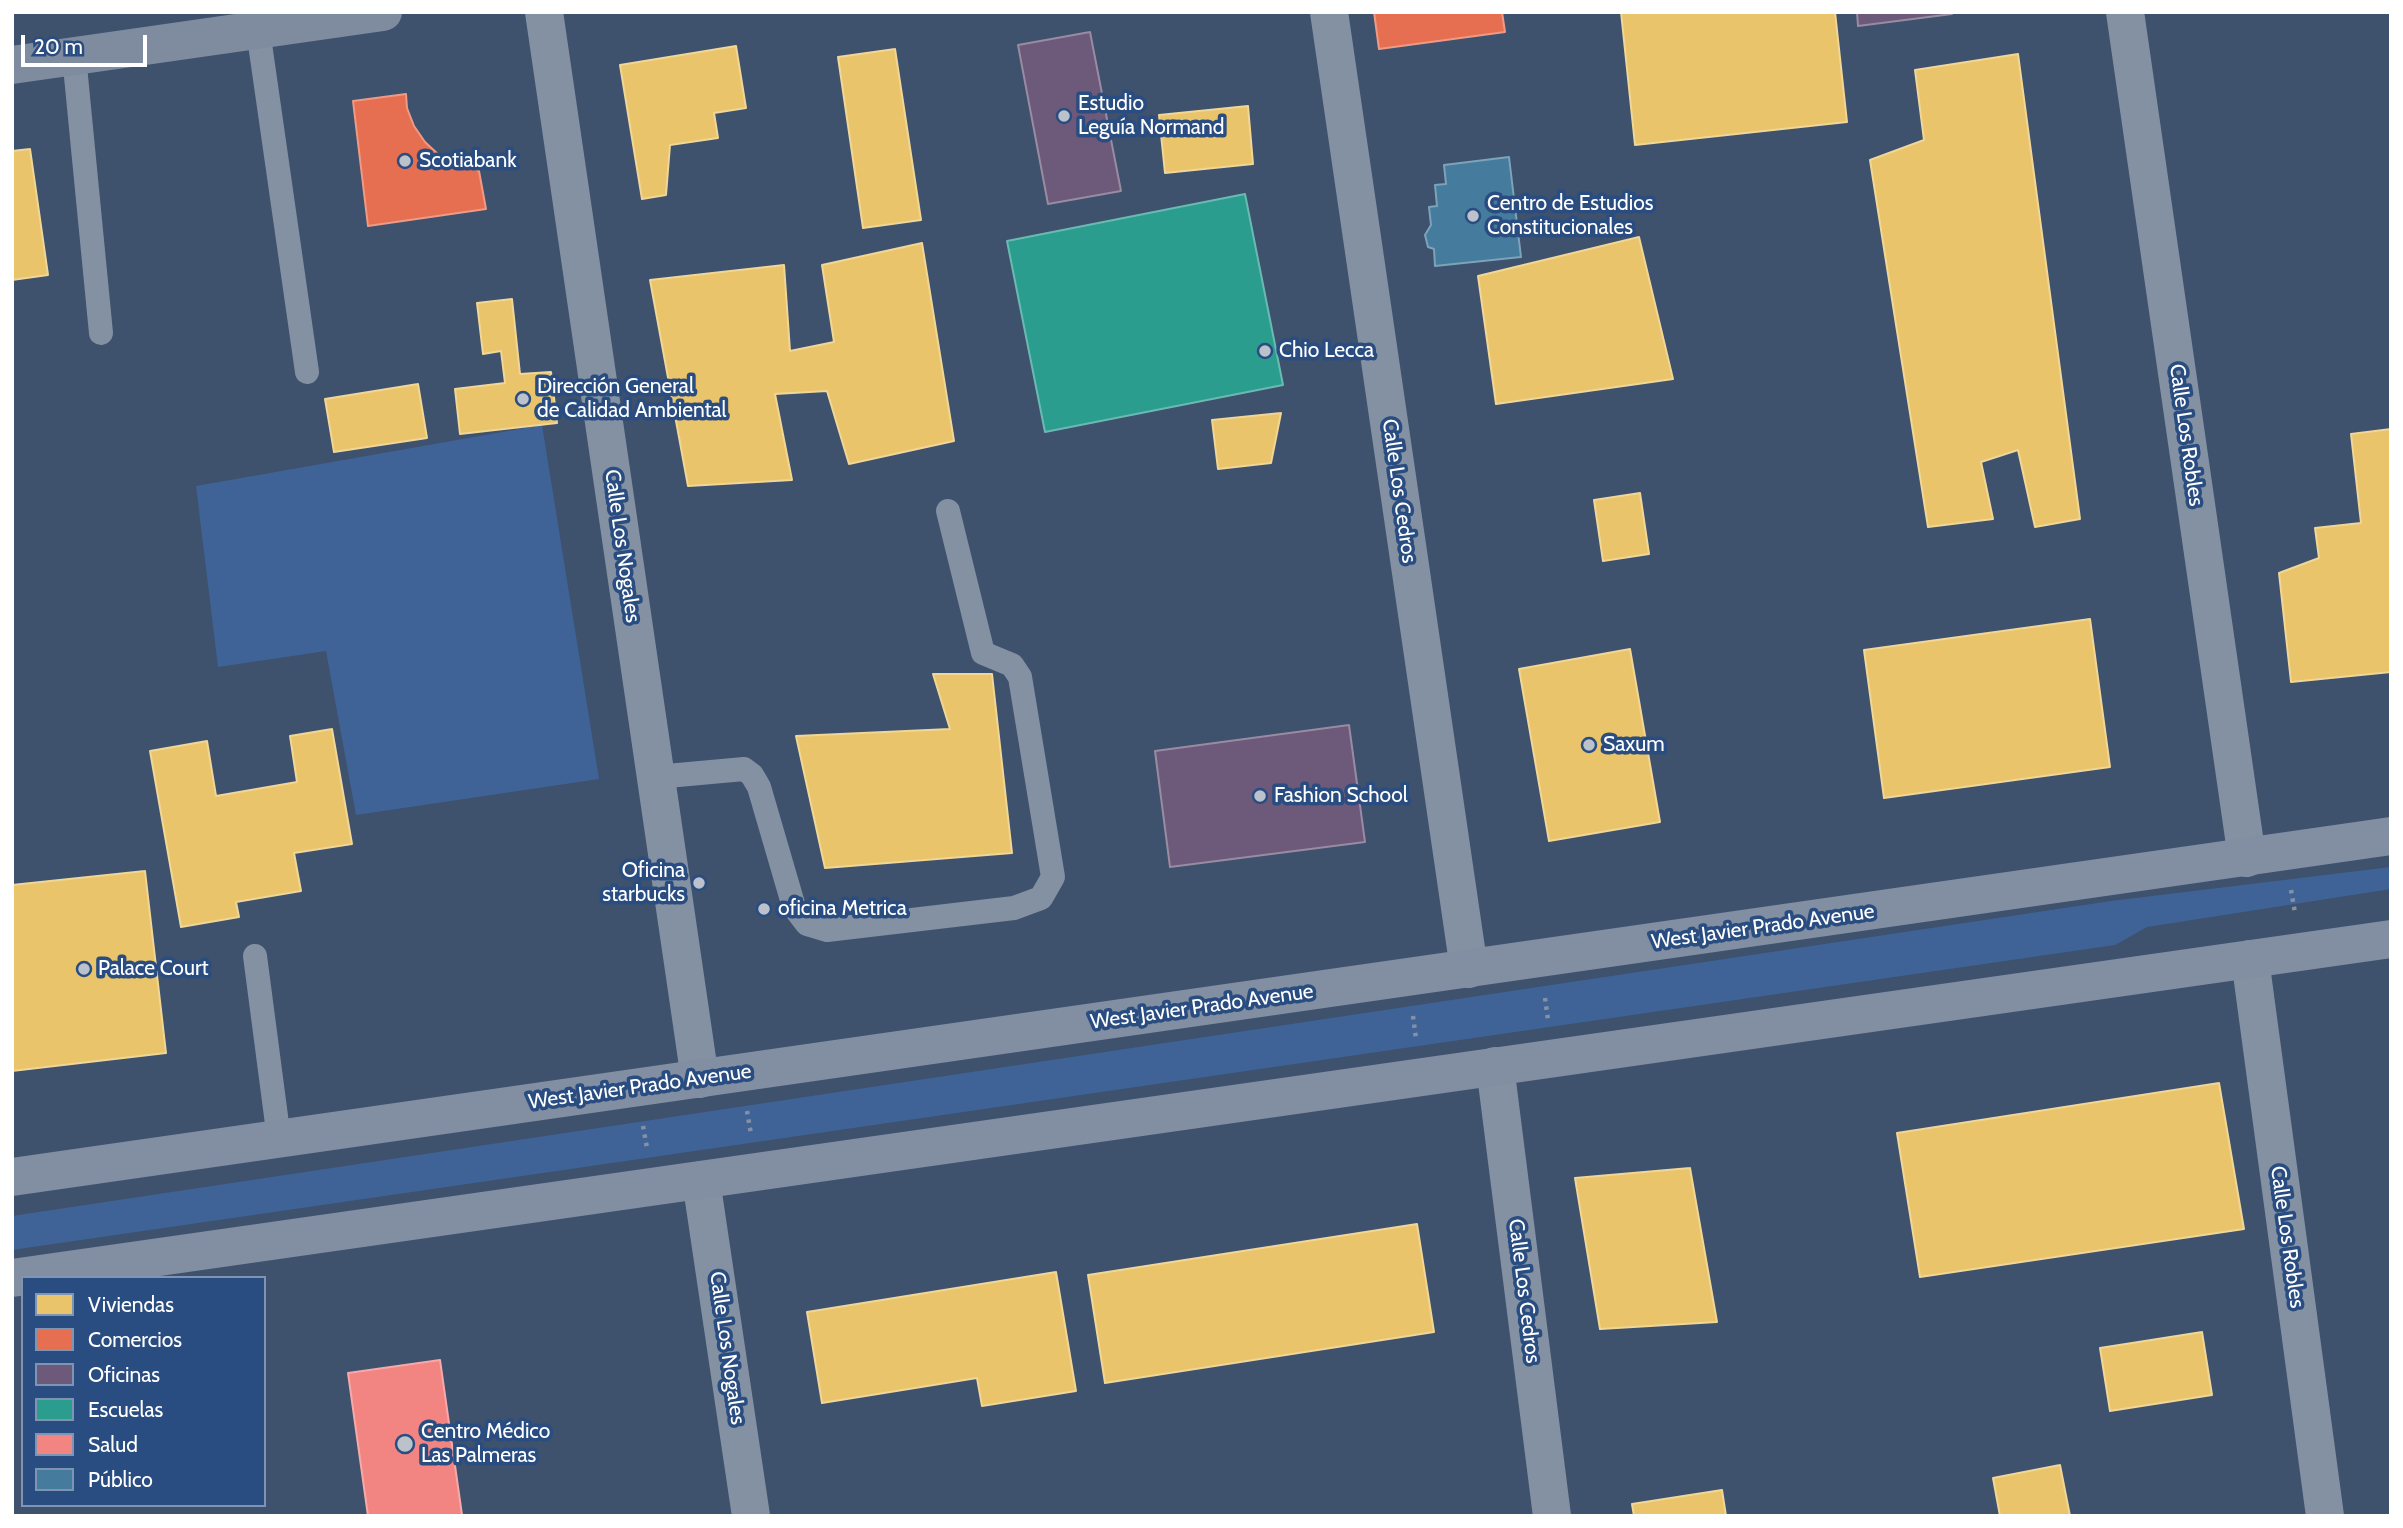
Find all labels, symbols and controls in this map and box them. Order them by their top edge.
scale bar [24,21,150,65]
text: 20 m [34,34,83,59]
place label: Estudio Leguía Normand [1078,91,1224,141]
marker: Estudio Leguía Normand [1056,108,1072,124]
place label: Scotiabank [419,148,517,174]
marker: Scotiabank [397,153,413,169]
place label: Centro de Estudios Constitucionales [1487,191,1653,241]
marker: Centro de Estudios Constitucionales [1465,208,1481,224]
place label: Chio Lecca [1279,338,1374,364]
marker: Chio Lecca [1257,343,1273,359]
street label: Calle Los Robles [2164,362,2208,508]
place label: Dirección General de Calidad Ambiental [537,374,727,424]
marker: Dirección General de Calidad Ambiental [515,391,531,407]
street label: Calle Los Cedros [1376,417,1422,565]
street label: Calle Los Nogales [599,468,645,624]
place label: Saxum [1603,732,1665,758]
marker: Saxum [1581,737,1597,753]
place label: Fashion School [1274,783,1408,809]
marker: Fashion School [1252,788,1268,804]
place label: Oficina starbucks [602,858,685,908]
marker: Oficina starbucks [691,875,707,891]
place label: oficina Metrica [778,896,907,922]
street label: West Javier Prado Avenue [1650,899,1876,955]
marker: oficina Metrica [756,901,772,917]
place label: Palace Court [98,956,209,982]
marker: Palace Court [76,961,92,977]
street label: West Javier Prado Avenue [1089,979,1315,1035]
street label: West Javier Prado Avenue [527,1059,753,1115]
street label: Calle Los Robles [2265,1164,2309,1310]
street label: Calle Los Cedros [1503,1217,1545,1365]
street label: Calle Los Nogales [704,1270,750,1426]
legend [21,1276,266,1507]
text: Viviendas [88,1292,174,1317]
text: Comercios [88,1327,182,1352]
text: Oficinas [88,1362,160,1387]
text: Escuelas [88,1397,163,1422]
place label: Centro Médico Las Palmeras [421,1419,550,1469]
text: Salud [88,1432,138,1457]
marker: Centro Médico Las Palmeras [395,1434,415,1454]
text: Público [88,1467,153,1492]

